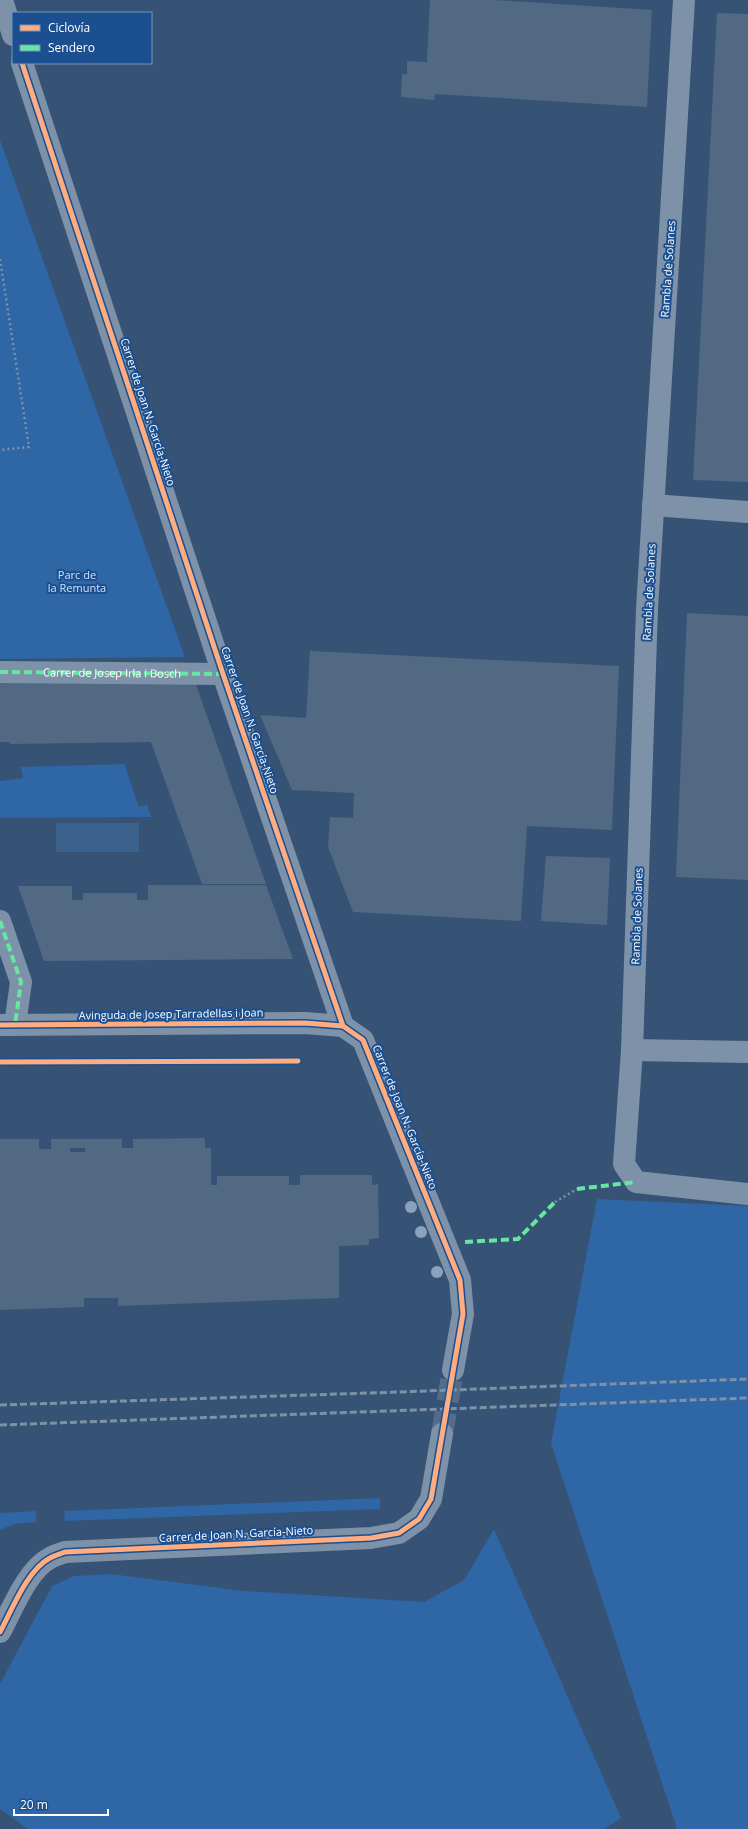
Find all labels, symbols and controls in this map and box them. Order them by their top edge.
legend [12,12,152,64]
text: Ciclovía [48,19,90,36]
text: Sendero [48,39,95,56]
street label: Rambla de Solanes [657,220,678,318]
street label: Carrer de Joan N. García-Nieto [117,336,180,488]
street label: Rambla de Solanes [638,543,659,641]
park label: Parc de la Remunta [48,567,106,595]
street label: Carrer de Joan N. García-Nieto [218,644,283,796]
street label: Carrer de Josep Irla i Bosch [43,664,181,681]
street label: Rambla de Solanes [627,867,646,965]
street label: Avinguda de Josep Tarradellas i Joan [78,1004,263,1023]
street label: Carrer de Joan N. García-Nieto [370,1042,442,1192]
street label: Carrer de Joan N. García-Nieto [158,1522,314,1545]
scale bar [14,1791,108,1817]
text: 20 m [20,1796,48,1813]

